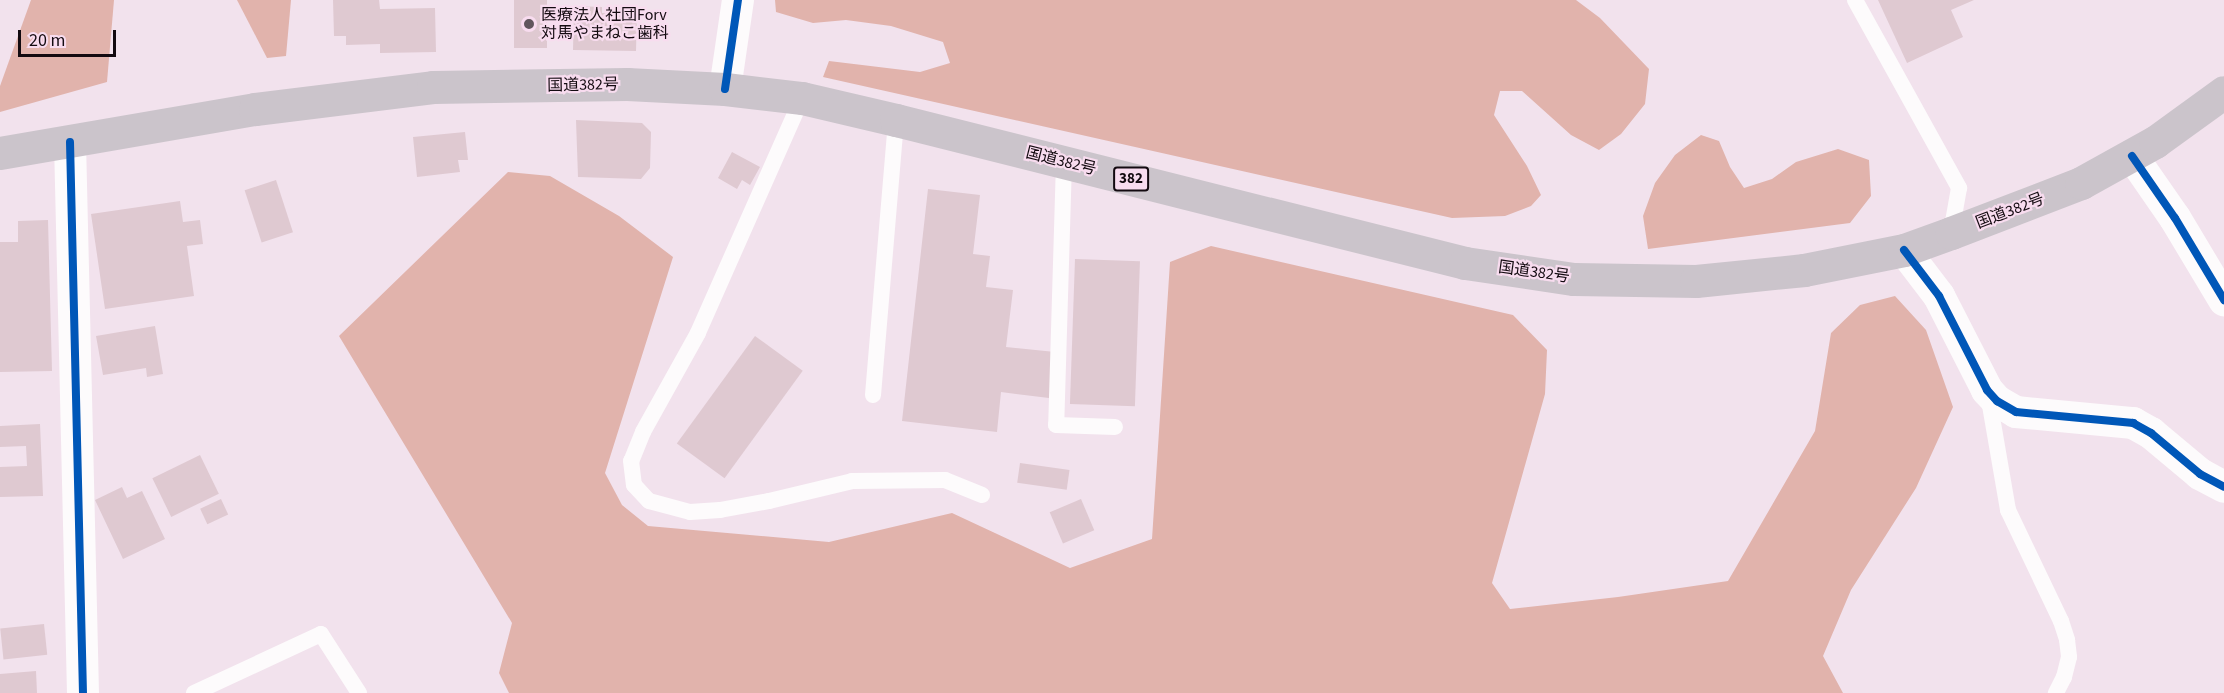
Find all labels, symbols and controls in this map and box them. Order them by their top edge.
place label: 医療法人社団Forv 対馬やまねこ歯科 [541,5,669,43]
marker: 医療法人社団Forv 対馬やまねこ歯科 [522,17,536,31]
scale bar [21,18,118,56]
text: 20 m [29,28,65,53]
street label: 国道382号 [547,75,619,95]
street label: 国道382号 [1024,143,1098,179]
road number: 382 [1113,167,1149,191]
street label: 国道382号 [1973,189,2047,233]
street label: 国道382号 [1497,257,1571,287]

